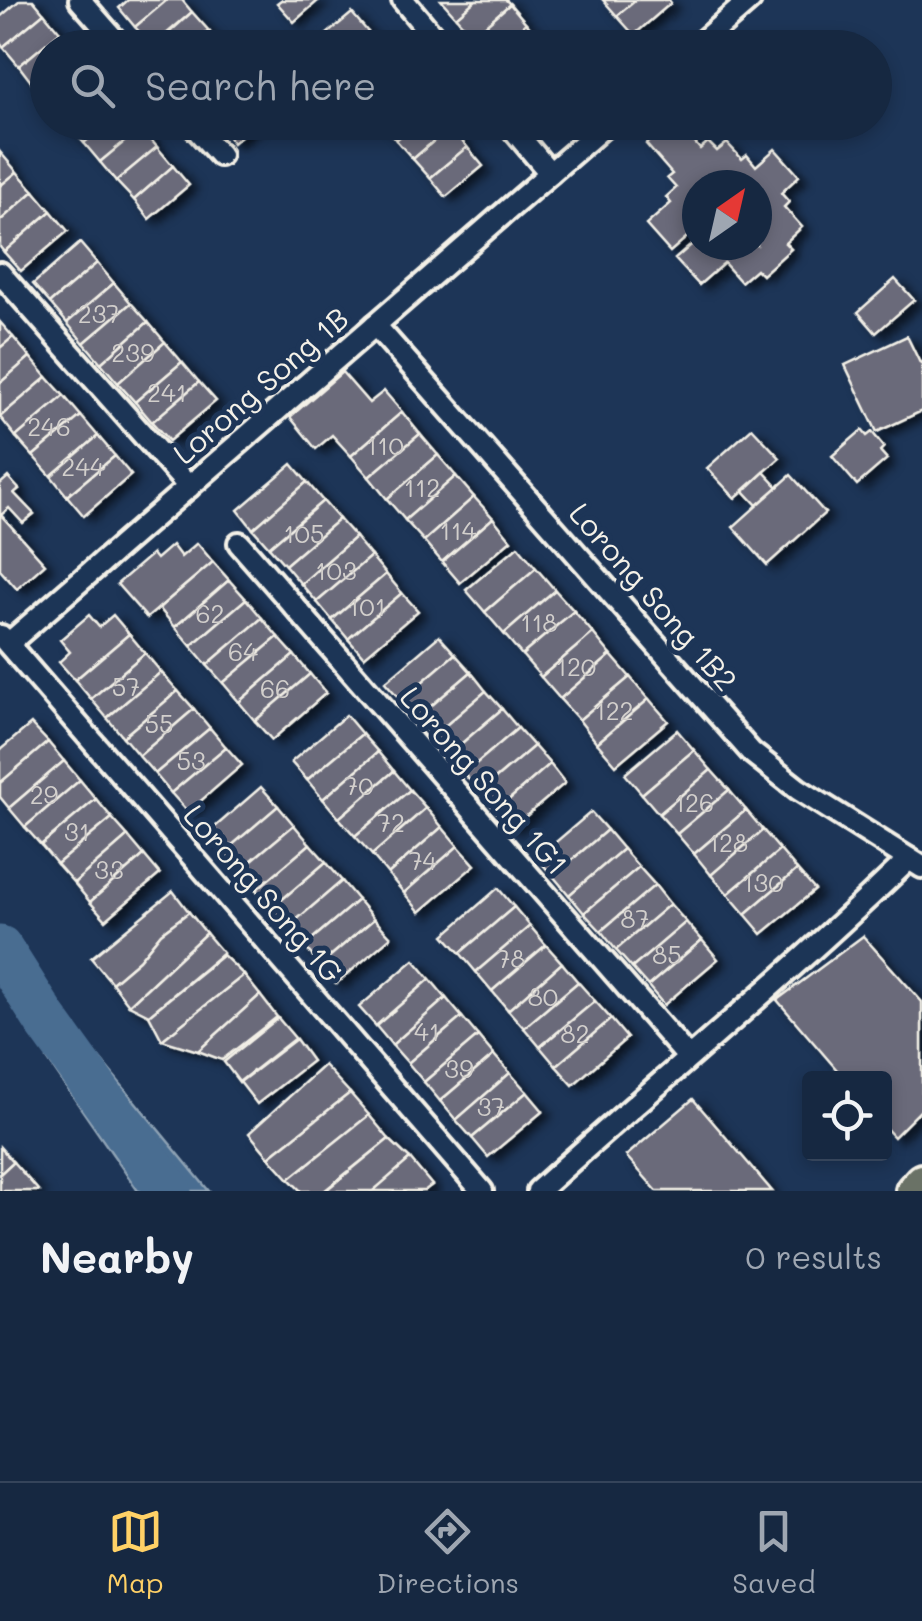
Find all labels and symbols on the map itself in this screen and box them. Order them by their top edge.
north arrow [682,170,772,260]
house number: 237 [78,297,120,329]
street label: Lorong Song 1B [164,298,356,472]
house number: 239 [111,336,155,368]
house number: 241 [147,376,187,408]
house number: 246 [27,410,71,442]
house number: 110 [366,429,404,461]
house number: 244 [61,450,105,482]
house number: 112 [404,471,440,503]
street label: Lorong Song 1B2 [561,493,747,699]
house number: 114 [439,514,477,546]
house number: 105 [283,517,325,549]
house number: 103 [315,554,357,586]
house number: 101 [348,590,386,622]
house number: 62 [195,597,225,629]
house number: 118 [520,606,558,638]
house number: 64 [228,635,258,667]
house number: 120 [556,650,596,682]
house number: 57 [112,670,140,702]
house number: 66 [260,672,290,704]
street label: Lorong Song 1G1 [392,677,578,883]
house number: 122 [594,694,634,726]
house number: 55 [144,707,174,739]
house number: 53 [176,744,206,776]
house number: 70 [344,769,374,801]
house number: 29 [30,778,59,810]
house number: 126 [674,786,714,818]
street label: Lorong Song 1G [175,795,353,991]
house number: 72 [377,806,405,838]
house number: 31 [64,815,90,847]
house number: 128 [708,826,748,858]
house number: 74 [409,844,438,876]
house number: 33 [94,853,124,885]
house number: 130 [742,866,784,898]
house number: 87 [620,902,650,934]
house number: 85 [652,938,682,970]
house number: 78 [496,942,526,974]
house number: 80 [528,980,558,1012]
house number: 41 [414,1015,440,1047]
house number: 82 [560,1017,590,1049]
house number: 39 [444,1052,474,1084]
house number: 37 [477,1090,505,1122]

